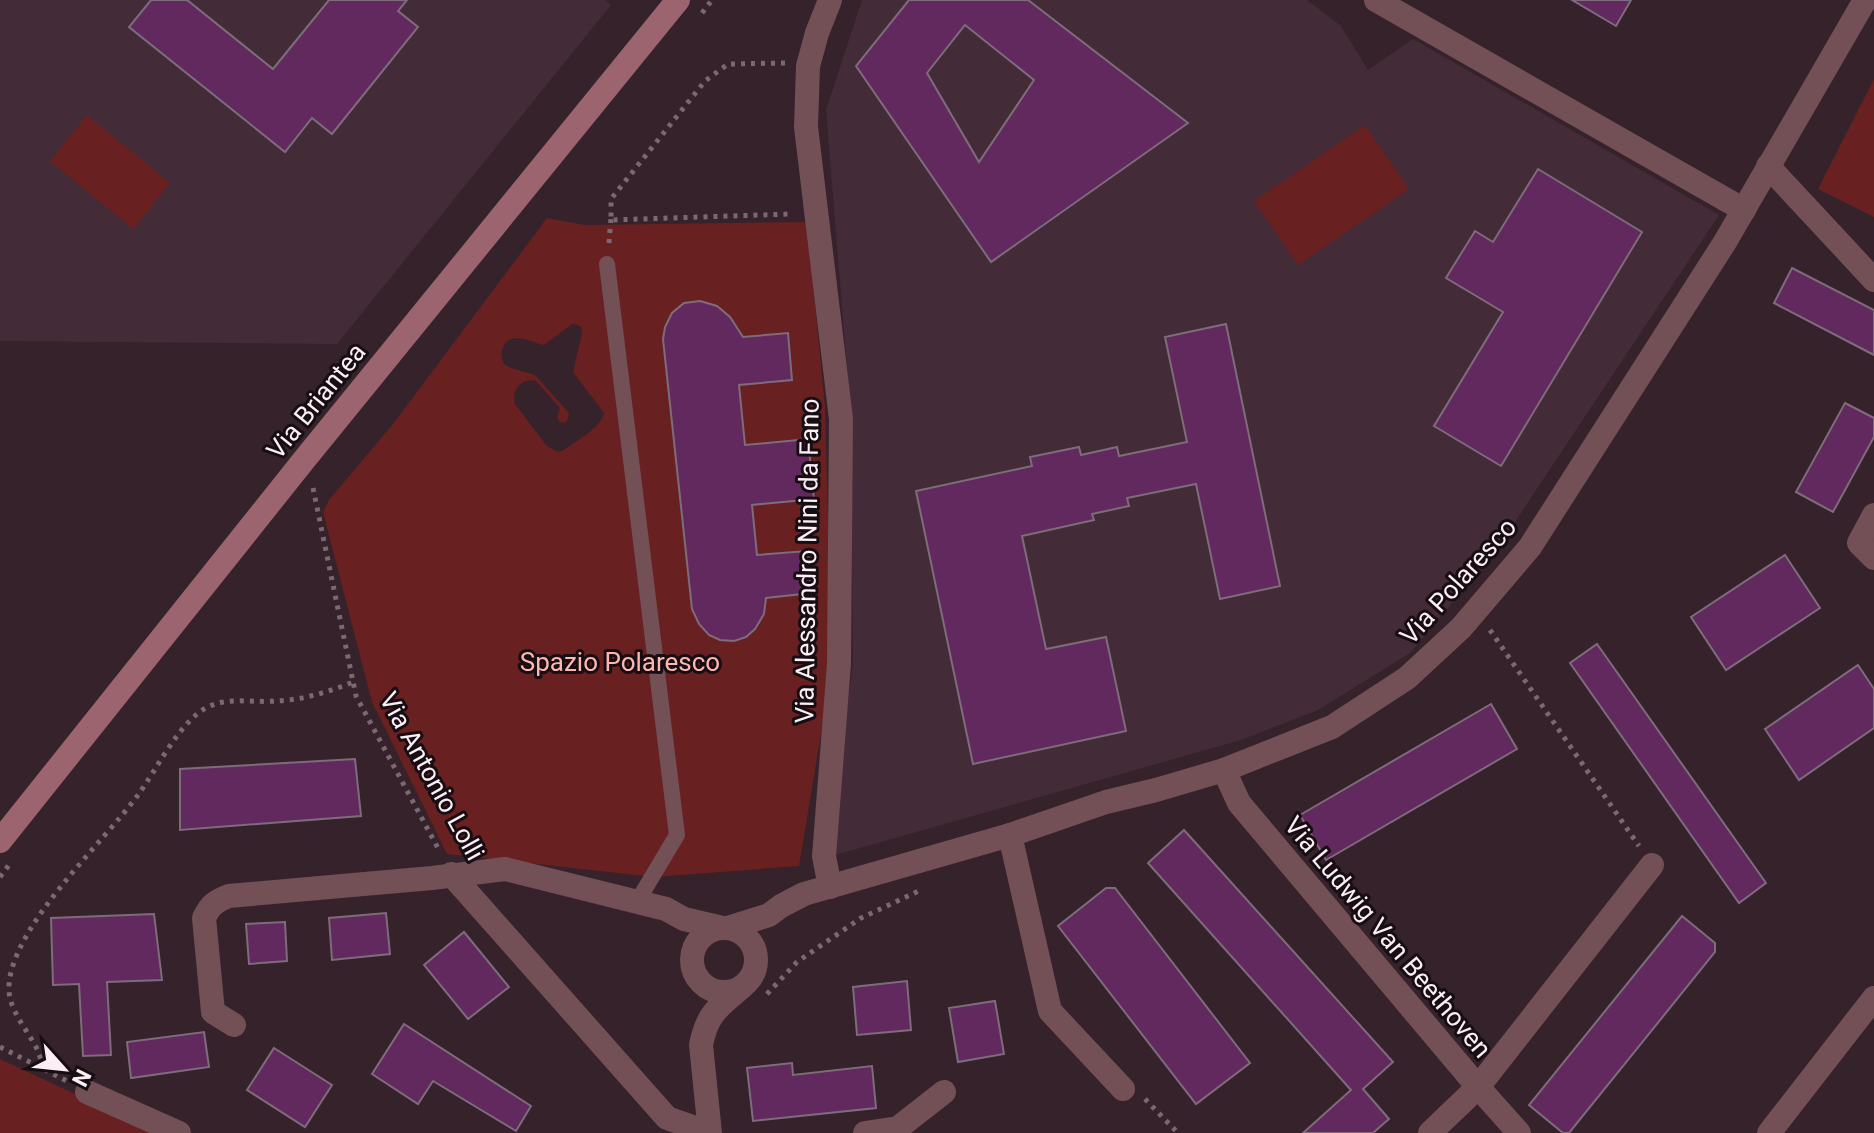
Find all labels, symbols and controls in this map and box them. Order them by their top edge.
street label: Via Briantea [260,337,372,465]
street label: Via Alessandro Nini da Fano [789,398,825,724]
street label: Via Polaresco [1394,512,1522,650]
park label: Spazio Polaresco [520,647,720,677]
street label: Via Antonio Lolli [373,687,491,865]
street label: Via Ludwig Van Beethoven [1278,810,1498,1064]
north arrow [24,1029,104,1109]
text: N [67,1065,96,1090]

